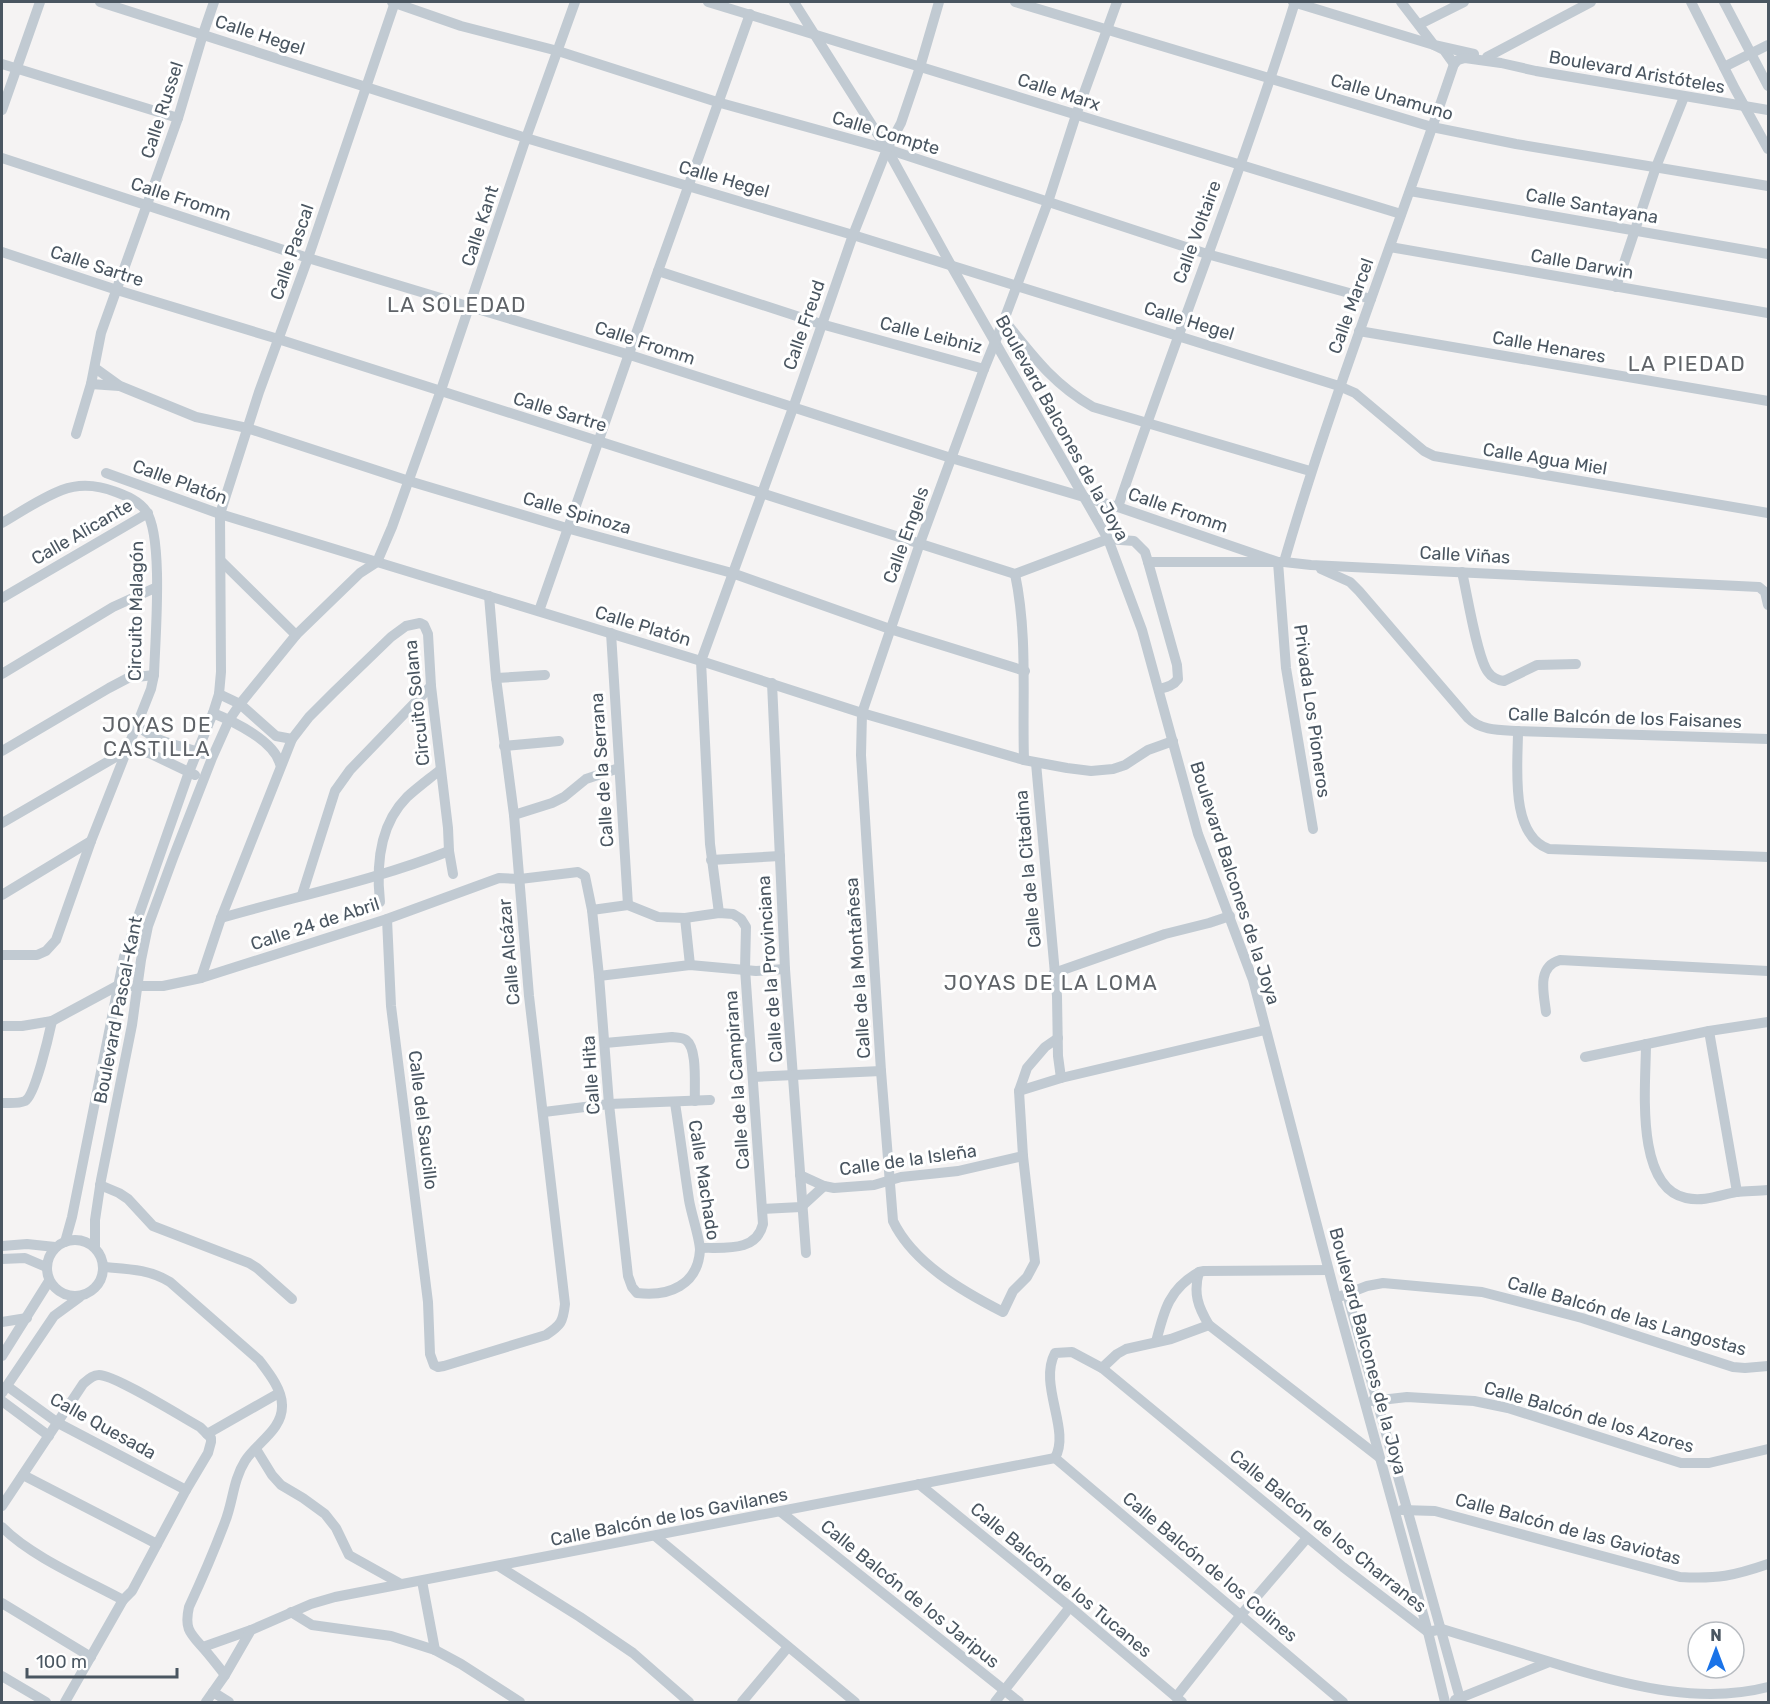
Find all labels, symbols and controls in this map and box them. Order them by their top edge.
street label: Calle Hegel [212,10,308,60]
street label: Boulevard Aristóteles [1547,46,1727,98]
street label: Calle Russel [136,59,188,161]
street label: Calle Marx [1015,68,1104,116]
street label: Calle Unamuno [1328,69,1456,125]
street label: Calle Compte [830,106,942,160]
street label: Calle Hegel [676,156,772,202]
street label: Calle Fromm [128,172,234,226]
street label: Calle Voltaire [1168,177,1226,287]
street label: Calle Kant [457,183,503,269]
street label: Calle Santayana [1524,184,1660,228]
street label: Calle Pascal [265,201,319,303]
street label: Calle Sartre [48,241,146,291]
street label: Calle Darwin [1529,244,1635,284]
street label: Calle Marcel [1323,255,1379,357]
street label: Calle Freud [778,277,830,373]
district label: LA SOLEDAD [387,292,527,317]
street label: Calle Hegel [1141,297,1237,345]
street label: Boulevard Balcones de la Joya [991,311,1133,545]
street label: Calle Leibniz [878,312,984,358]
street label: Calle Fromm [592,316,698,370]
street label: Calle Henares [1491,326,1607,368]
district label: LA PIEDAD [1628,351,1746,376]
street label: Calle Sartre [510,387,610,437]
street label: Calle Agua Miel [1481,438,1609,480]
street label: Calle Platón [130,455,230,509]
street label: Calle Fromm [1125,483,1231,537]
street label: Calle Engels [878,484,934,586]
street label: Calle Spinoza [520,487,634,539]
street label: Calle Alicante [27,494,137,570]
street label: Circuito Malagón [124,541,148,681]
street label: Calle Viñas [1419,542,1511,568]
street label: Calle Platón [592,601,694,651]
street label: Privada Los Pioneros [1289,623,1335,799]
street label: Circuito Solana [399,639,435,767]
street label: Calle de la Serrana [586,692,618,848]
street label: Calle Balcón de los Faisanes [1508,703,1742,733]
district label: JOYAS DE CASTILLA [102,712,212,761]
street label: Boulevard Balcones de la Joya [1185,759,1285,1007]
street label: Calle de la Citadina [1010,789,1046,949]
street label: Calle de la Provinciana [752,875,788,1063]
street label: Calle de la Montañesa [841,877,875,1059]
street label: Calle 24 de Abril [248,893,382,955]
street label: Calle Alcázar [493,898,525,1006]
street label: Boulevard Pascal-Kant [89,914,147,1106]
district label: JOYAS DE LA LOMA [944,970,1158,995]
street label: Calle de la Campirana [720,990,754,1170]
street label: Calle Hita [577,1035,605,1115]
street label: Calle del Saucillo [404,1049,442,1191]
street label: Calle Machado [684,1118,724,1242]
street label: Calle de la Isleña [838,1139,978,1181]
street label: Boulevard Balcones de la Joya [1324,1225,1412,1477]
street label: Calle Balcón de las Langostas [1505,1271,1749,1361]
street label: Calle Balcón de los Azores [1481,1376,1697,1458]
street label: Calle Quesada [46,1388,160,1464]
street label: Calle Balcón de los Charranes [1225,1445,1431,1617]
street label: Calle Balcón de los Gavilanes [548,1483,790,1551]
street label: Calle Balcón de los Colines [1118,1487,1302,1647]
street label: Calle Balcón de las Gaviotas [1453,1488,1683,1570]
street label: Calle Balcón de los Tucanes [966,1498,1156,1662]
street label: Calle Balcón de los Jaripus [816,1515,1004,1673]
north arrow [1686,1620,1746,1680]
text: N [1710,1626,1722,1645]
scale bar [27,1641,177,1679]
text: 100 m [36,1651,87,1673]

